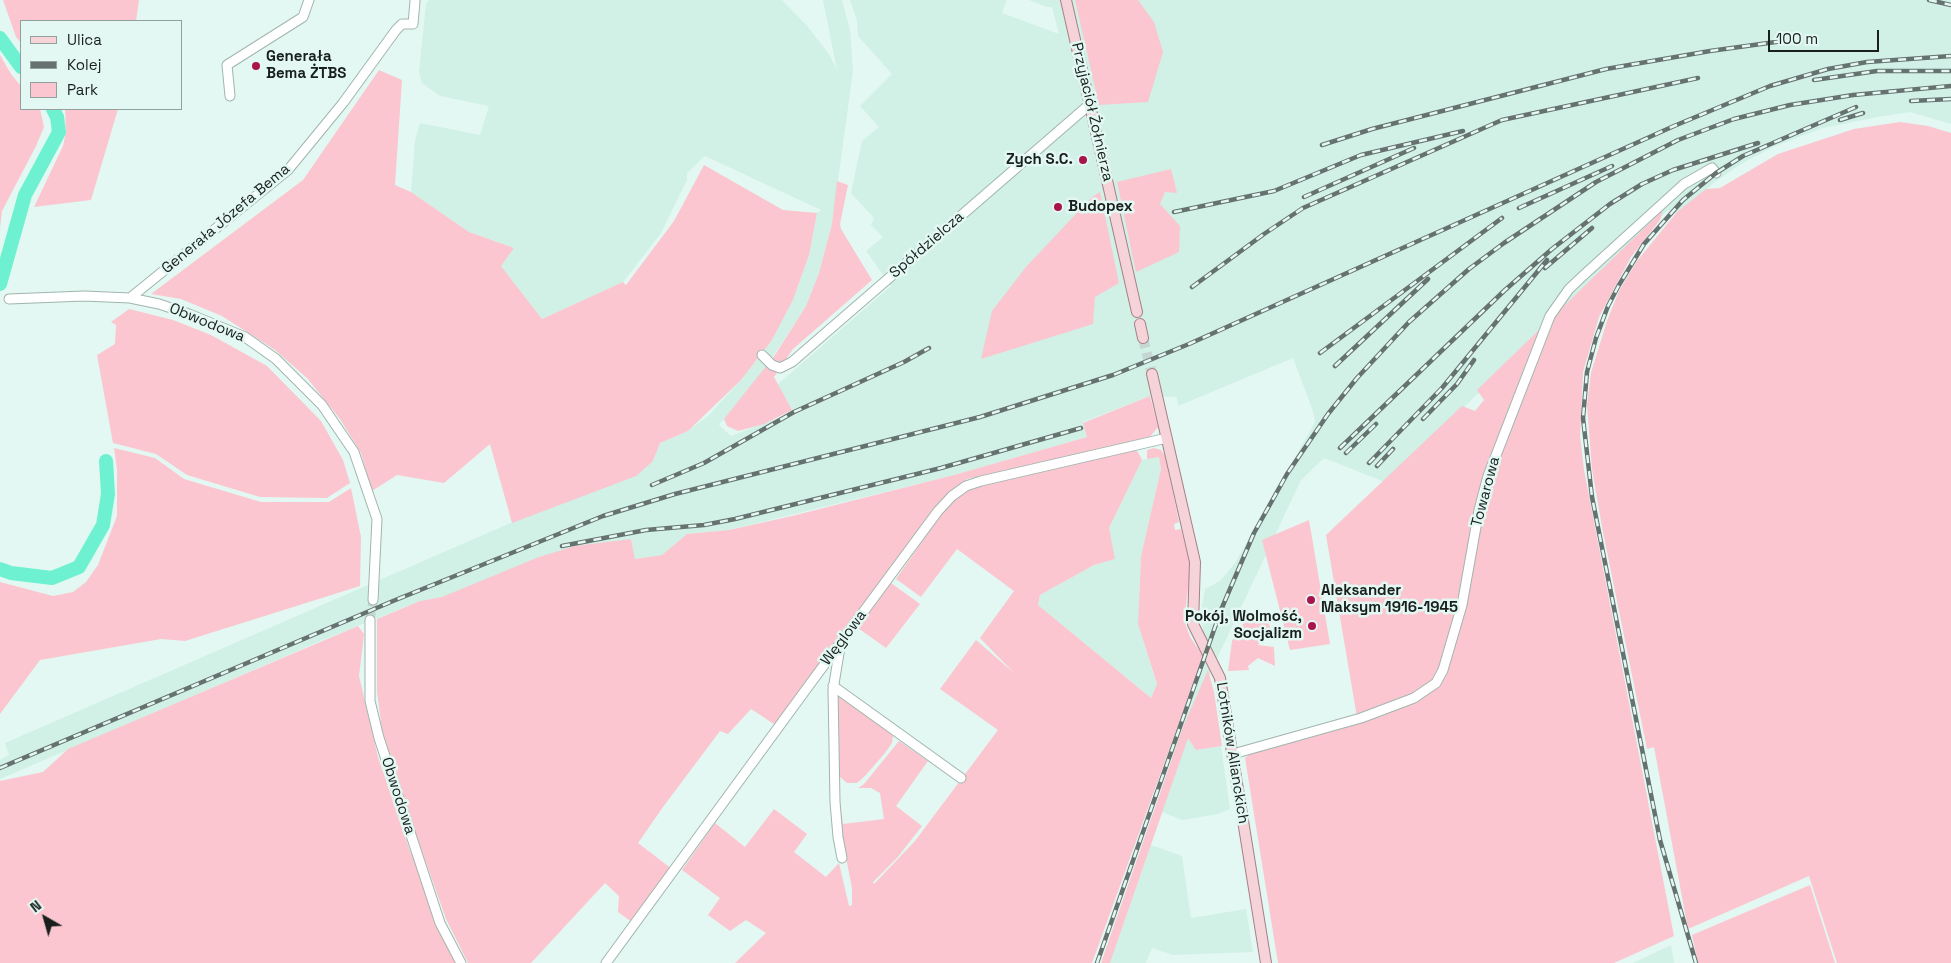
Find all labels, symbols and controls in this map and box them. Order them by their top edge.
legend [20,20,182,110]
scale bar [1771,20,1882,52]
text: 100 m [1776,29,1818,48]
text: Ulica [67,30,102,49]
street label: Przyjaciół Żołnierza [1067,41,1117,183]
place label: Generała Bema ŻTBS [266,48,346,83]
text: Kolej [67,55,101,74]
marker: Generała Bema ŻTBS [250,60,262,72]
text: Park [67,80,98,99]
place label: Zych S.C. [1006,151,1073,169]
marker: Zych S.C. [1077,154,1089,166]
street label: Generała Józefa Bema [158,160,294,278]
place label: Budopex [1068,198,1133,216]
marker: Budopex [1052,201,1064,213]
street label: Spółdzielcza [886,208,968,282]
street label: Obwodowa [167,300,247,346]
street label: Towarowa [1468,455,1504,529]
place label: Aleksander Maksym 1916-1945 [1321,582,1458,617]
marker: Aleksander Maksym 1916-1945 [1305,594,1317,606]
street label: Węglowa [817,607,871,669]
place label: Pokój, Wolmość, Socjalizm [1185,608,1302,643]
marker: Pokój, Wolmość, Socjalizm [1306,620,1318,632]
street label: Lotników Alianckich [1212,681,1252,825]
street label: Obwodowa [377,755,419,837]
north arrow [20,893,70,943]
text: N [27,896,45,916]

